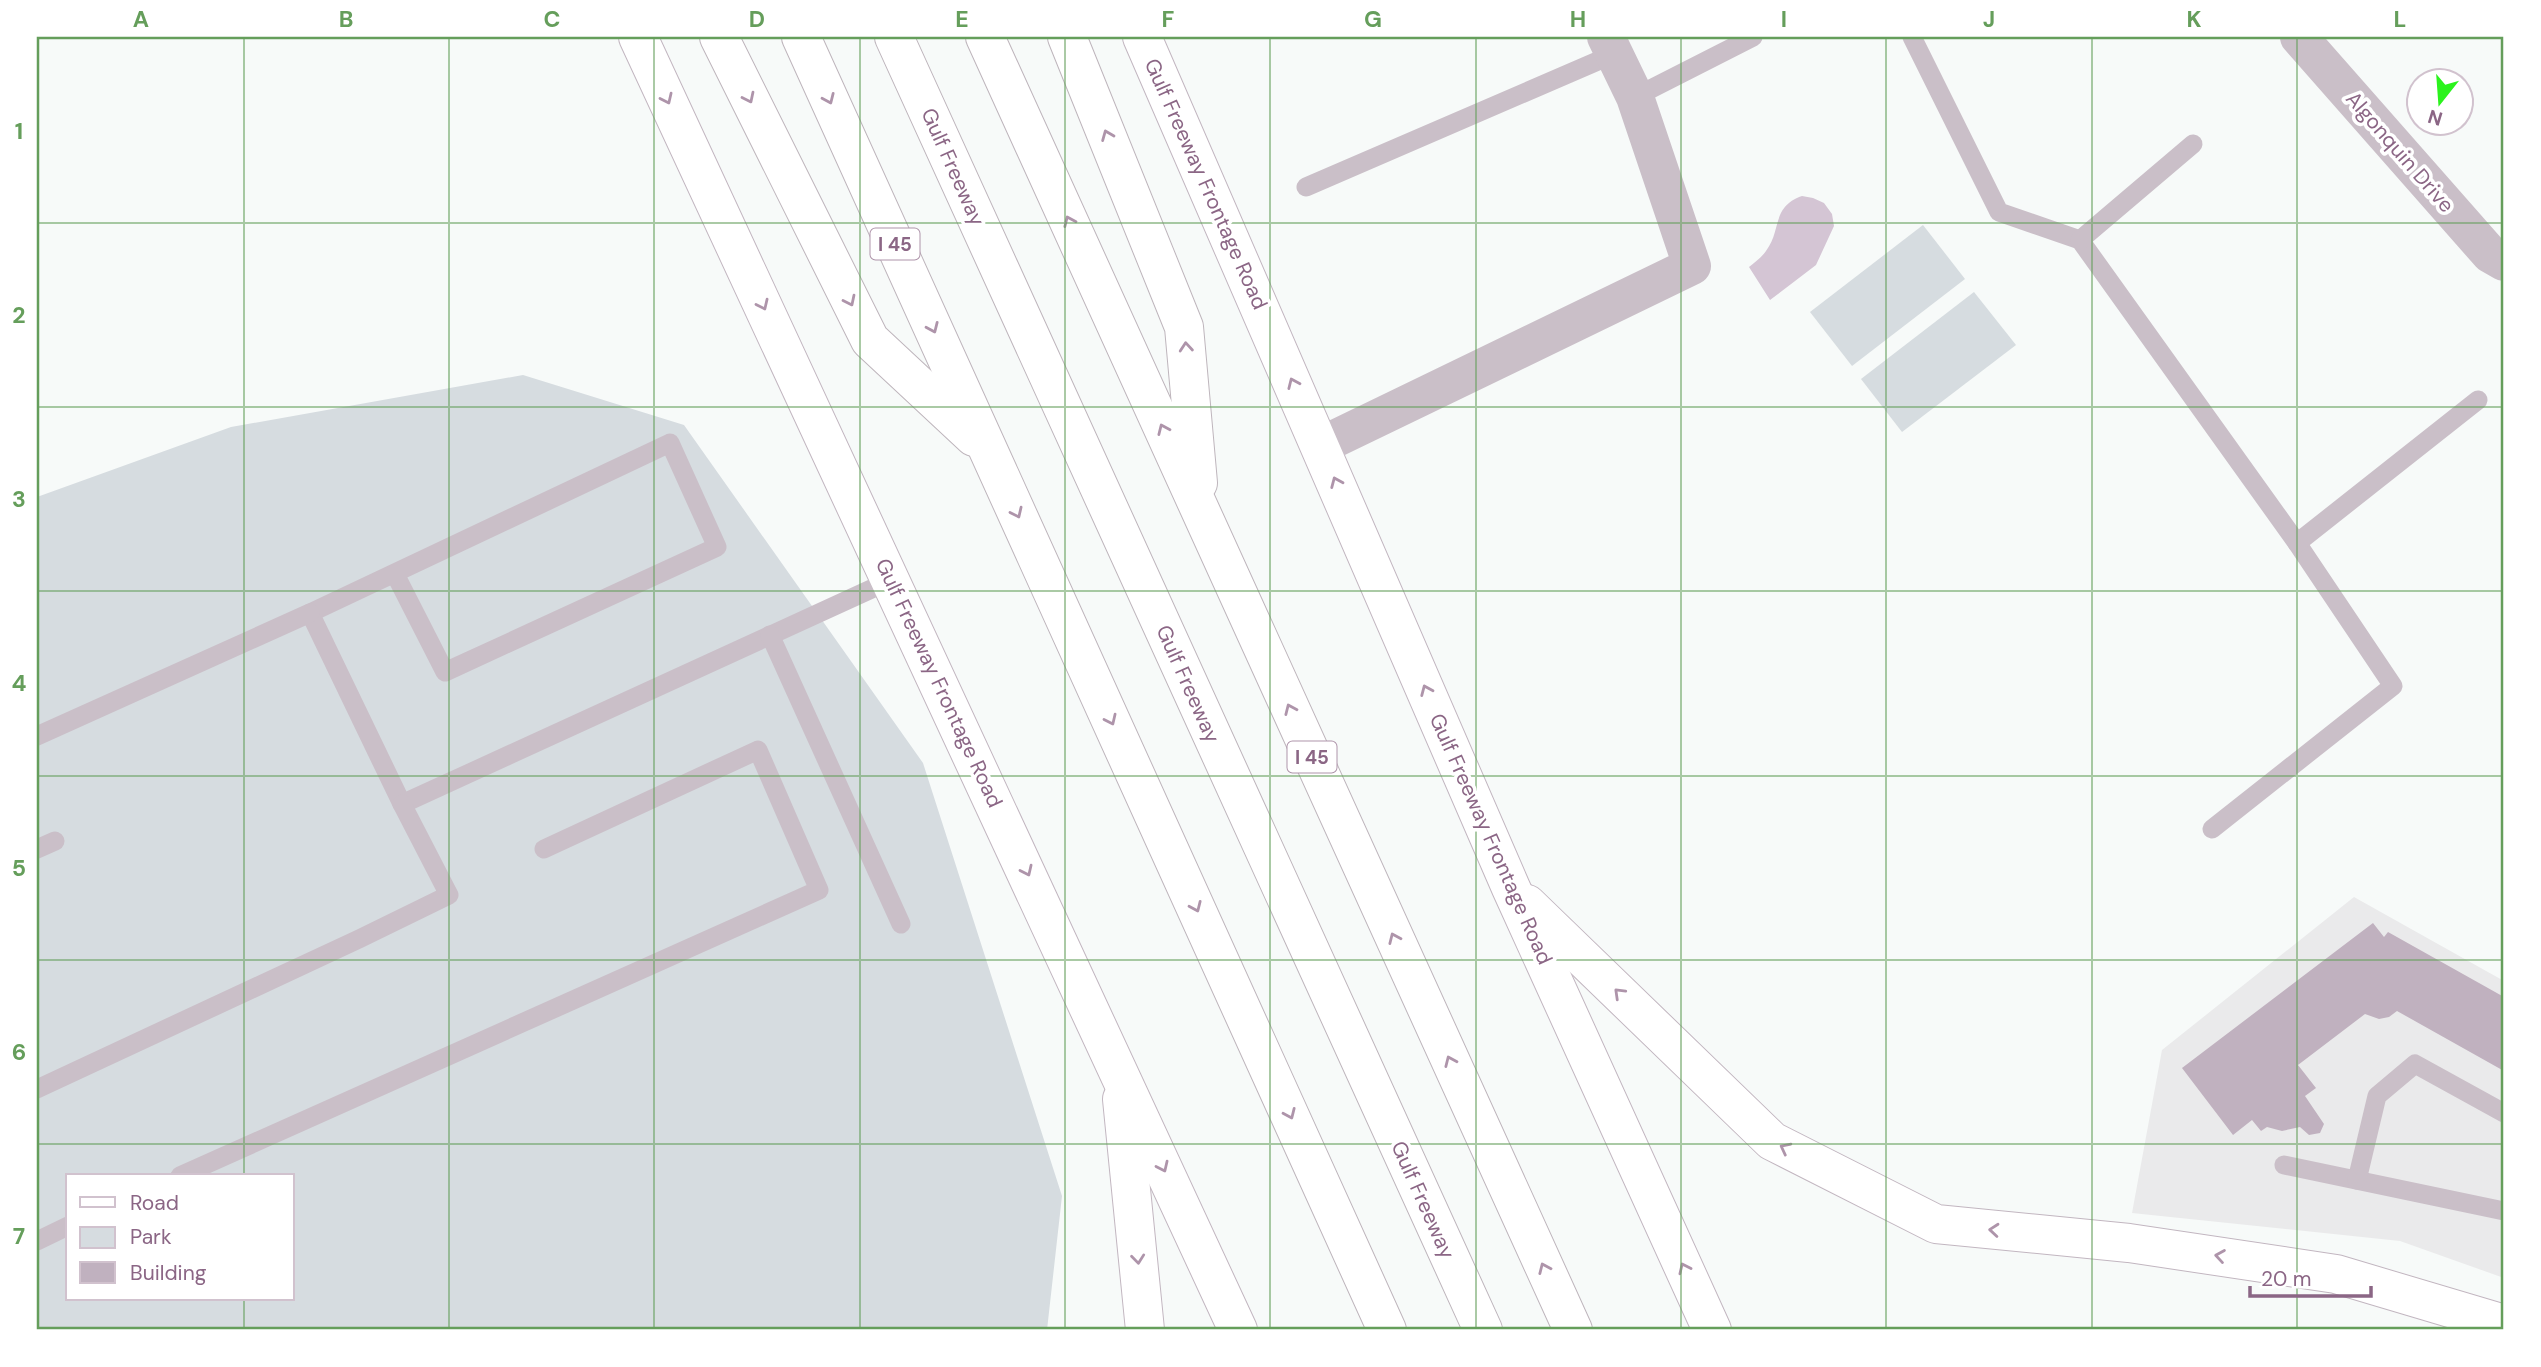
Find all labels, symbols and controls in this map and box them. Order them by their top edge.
text: A [133,4,149,34]
text: B [339,4,353,34]
text: C [544,4,560,34]
text: D [749,4,765,34]
text: E [955,4,969,34]
text: F [1162,4,1175,34]
text: G [1364,4,1382,34]
text: H [1570,4,1586,34]
text: I [1781,4,1787,34]
text: J [1983,4,1995,34]
text: K [2186,4,2202,34]
text: L [2394,4,2406,34]
street label: Gulf Freeway Frontage Road [1138,54,1274,314]
north arrow [2404,66,2474,136]
street label: Algonquin Drive [2340,85,2460,219]
one-way arrow [741,91,755,103]
one-way arrow [659,92,673,104]
one-way arrow [821,92,835,104]
street label: Gulf Freeway [915,104,992,230]
text: N [2425,104,2445,132]
text: 1 [15,116,23,146]
one-way arrow [1101,130,1115,142]
one-way arrow [1063,216,1077,229]
road number: I 45 [870,228,920,260]
one-way arrow [842,294,856,306]
one-way arrow [755,298,769,310]
text: 2 [12,300,26,330]
one-way arrow [925,321,939,334]
one-way arrow [1179,342,1194,353]
one-way arrow [1287,378,1301,390]
one-way arrow [1157,423,1171,436]
one-way arrow [1330,476,1344,488]
text: 3 [12,484,26,514]
one-way arrow [1009,506,1023,518]
street label: Gulf Freeway Frontage Road [869,554,1009,812]
street label: Gulf Freeway [1150,621,1227,747]
text: 4 [12,668,27,698]
one-way arrow [1420,685,1434,698]
one-way arrow [1284,704,1298,716]
street label: Gulf Freeway Frontage Road [1423,709,1559,969]
one-way arrow [1103,713,1117,725]
road number: I 45 [1288,742,1336,772]
text: 5 [12,853,26,883]
one-way arrow [1019,864,1033,876]
one-way arrow [1188,900,1202,912]
one-way arrow [1388,933,1402,945]
one-way arrow [1614,989,1627,1002]
text: 6 [12,1037,26,1067]
one-way arrow [1444,1056,1458,1068]
one-way arrow [1282,1107,1296,1119]
street label: Gulf Freeway [1385,1137,1462,1263]
one-way arrow [1780,1142,1792,1156]
one-way arrow [1155,1160,1169,1172]
legend [66,1174,294,1300]
text: Road [130,1189,179,1217]
text: 7 [13,1221,25,1251]
text: Park [130,1223,172,1251]
one-way arrow [1989,1223,2000,1238]
one-way arrow [2214,1249,2226,1264]
one-way arrow [1130,1253,1145,1265]
scale bar [2250,1255,2371,1299]
text: Building [130,1259,207,1287]
one-way arrow [1538,1263,1552,1275]
one-way arrow [1678,1263,1692,1275]
text: 20 m [2261,1265,2312,1293]

